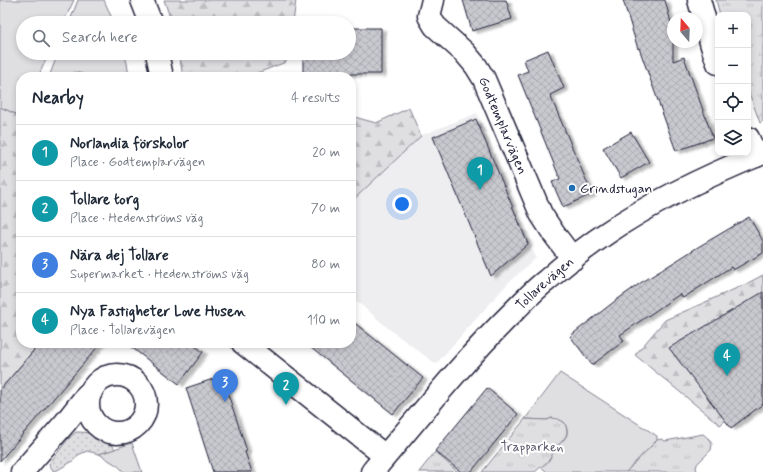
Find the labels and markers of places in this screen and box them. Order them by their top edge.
pin: 1 [467,157,493,190]
place label: Grindstugan [580,180,652,198]
marker: Grindstugan [567,183,577,193]
pin: 4 [714,343,740,376]
pin: 3 [212,369,238,402]
pin: 2 [273,372,299,405]

